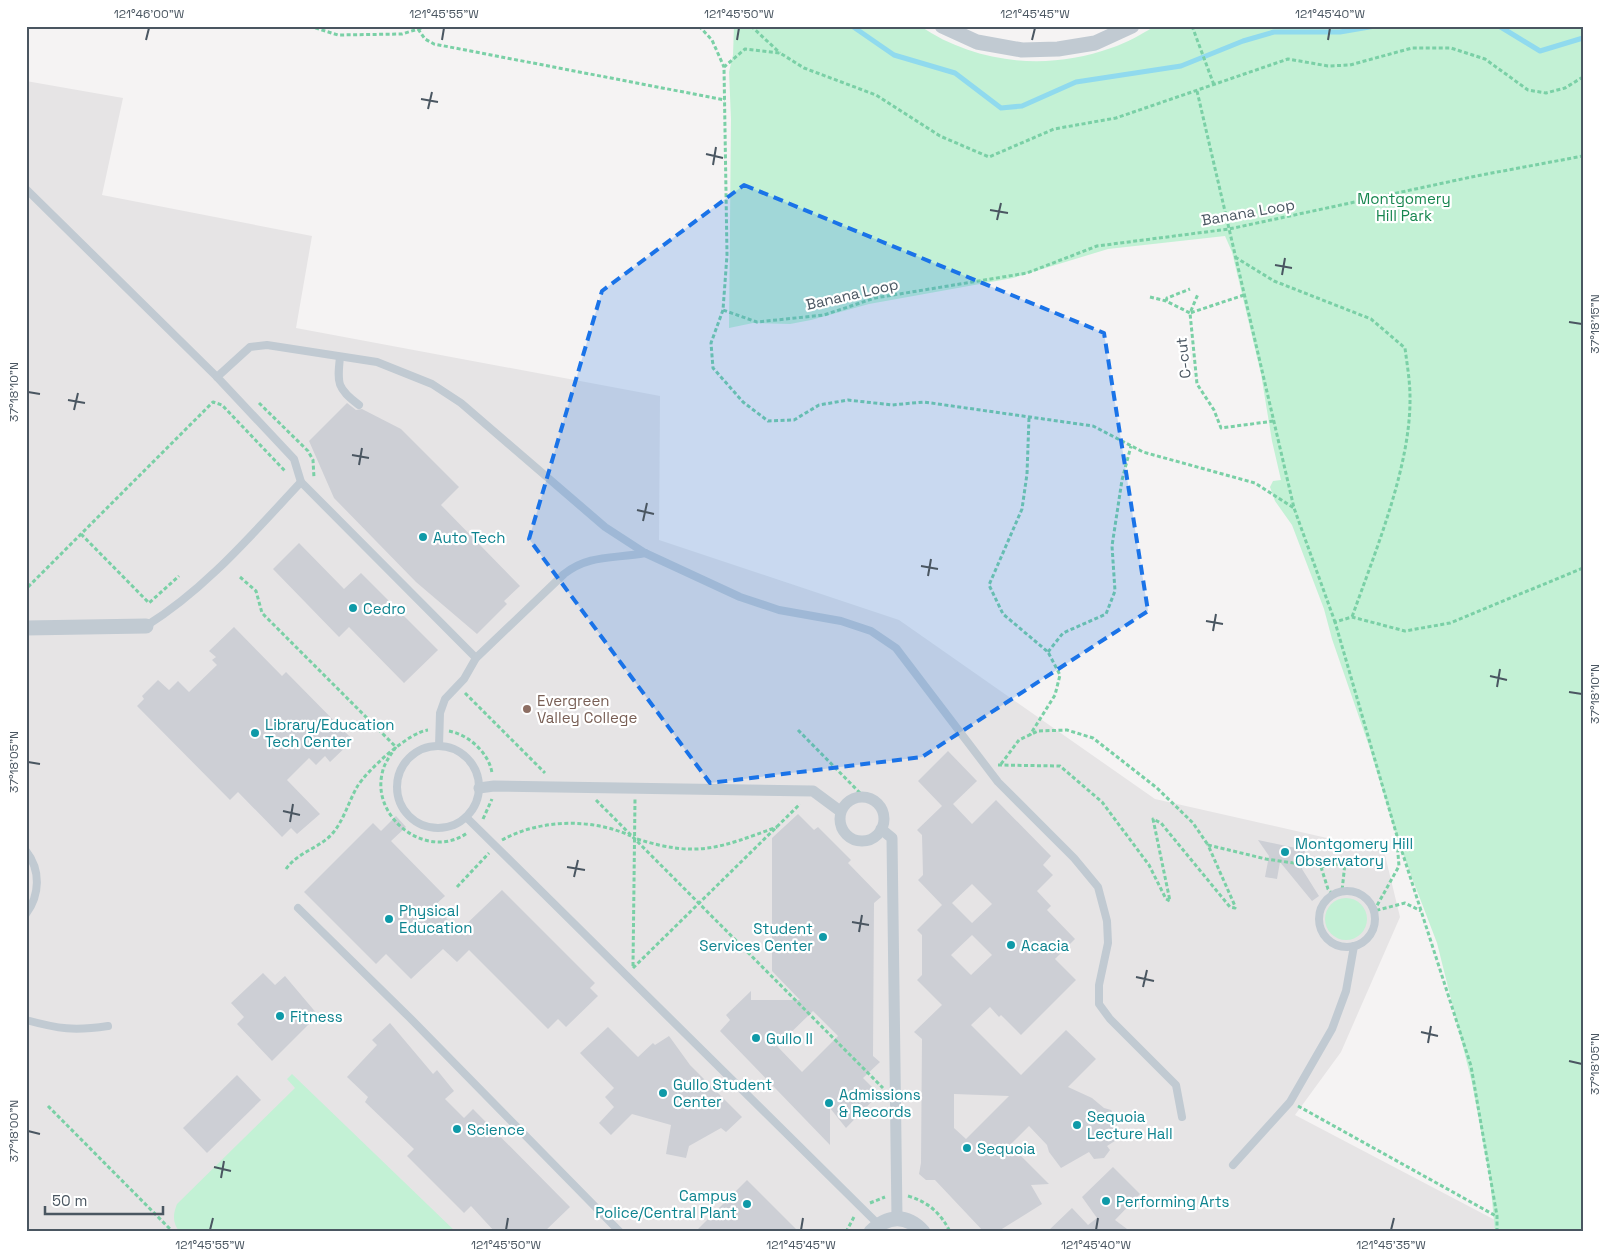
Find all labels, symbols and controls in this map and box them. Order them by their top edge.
text: 121°46'00"W [114,6,185,22]
text: 121°45'55"W [409,6,479,22]
text: 121°45'50"W [704,6,775,22]
text: 121°45'45"W [1000,6,1070,22]
text: 121°45'40"W [1295,6,1365,22]
park label: Montgomery Hill Park [1357,189,1451,225]
street label: Banana Loop [1200,194,1296,230]
street label: Banana Loop [804,274,900,314]
text: 37°18'15"N [1587,294,1603,354]
street label: C-cut [1171,336,1195,380]
text: 37°18'10"N [6,362,22,422]
place label: Auto Tech [433,528,505,547]
marker: Auto Tech [417,531,429,543]
place label: Cedro [363,599,406,618]
marker: Cedro [347,602,359,614]
text: 37°18'10"N [1587,664,1603,724]
place label: Evergreen Valley College [537,691,637,727]
marker: Evergreen Valley College [521,703,533,715]
place label: Library/Education Tech Center [265,715,394,751]
marker: Library/Education Tech Center [249,727,261,739]
text: 37°18'05"N [6,731,22,793]
place label: Montgomery Hill Observatory [1295,834,1413,870]
marker: Montgomery Hill Observatory [1279,846,1291,858]
place label: Physical Education [399,901,472,937]
marker: Physical Education [383,913,395,925]
place label: Student Services Center [699,919,813,955]
marker: Student Services Center [817,931,829,943]
place label: Acacia [1021,936,1069,955]
marker: Acacia [1005,939,1017,951]
place label: Fitness [290,1007,343,1026]
marker: Fitness [274,1010,286,1022]
place label: Gullo II [766,1029,813,1048]
marker: Gullo II [750,1032,762,1044]
text: 37°18'05"N [1587,1033,1603,1095]
place label: Gullo Student Center [673,1075,772,1111]
place label: Admissions & Records [839,1085,921,1121]
marker: Gullo Student Center [657,1087,669,1099]
marker: Admissions & Records [823,1097,835,1109]
text: 37°18'00"N [6,1100,22,1162]
place label: Sequoia Lecture Hall [1087,1107,1173,1143]
marker: Sequoia Lecture Hall [1071,1119,1083,1131]
place label: Science [467,1120,525,1139]
marker: Science [451,1123,463,1135]
place label: Sequoia [977,1139,1036,1158]
marker: Sequoia [961,1142,973,1154]
scale bar [45,1183,162,1215]
place label: Campus Police/Central Plant [595,1186,737,1222]
text: 50 m [52,1191,87,1210]
place label: Performing Arts [1116,1192,1230,1211]
marker: Performing Arts [1100,1195,1112,1207]
marker: Campus Police/Central Plant [741,1198,753,1210]
text: 121°45'55"W [175,1237,245,1253]
text: 121°45'50"W [471,1237,542,1253]
text: 121°45'45"W [766,1237,836,1253]
text: 121°45'40"W [1061,1237,1131,1253]
text: 121°45'35"W [1356,1237,1426,1253]

